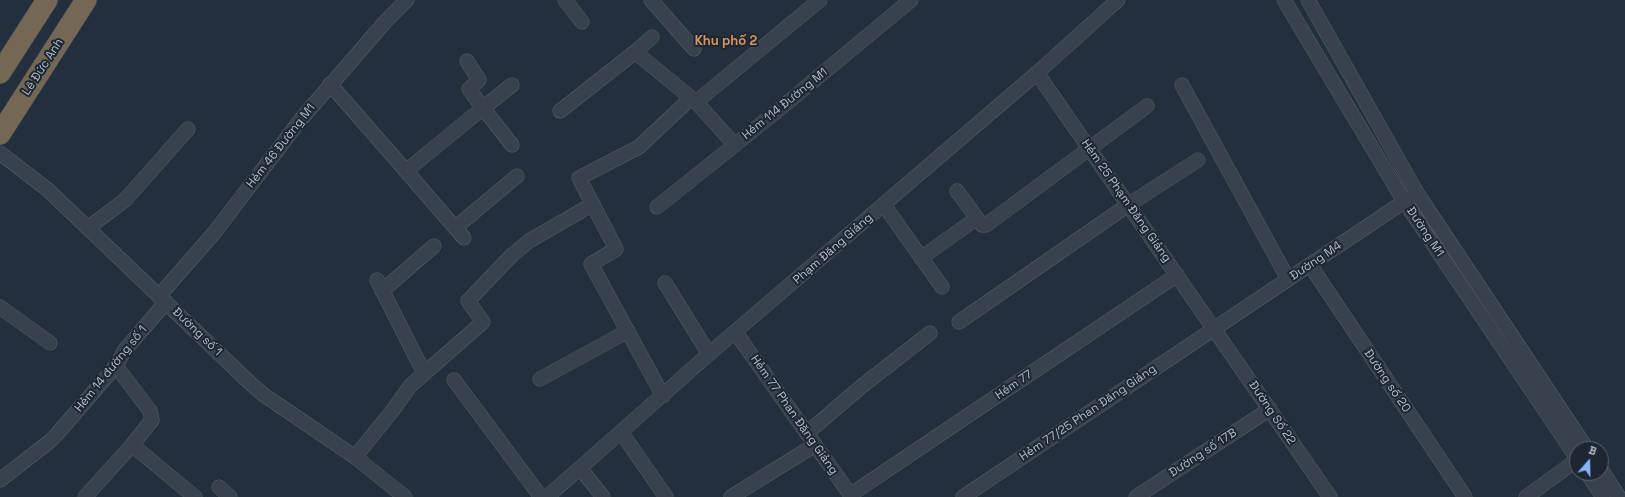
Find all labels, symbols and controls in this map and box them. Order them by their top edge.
district label: Khu phố 2 [695,33,757,49]
street label: Lê Đức Anh [19,36,67,98]
street label: Hẻm 114 Đường M1 [739,65,831,143]
street label: Hẻm 46 Đường M1 [244,101,318,191]
street label: Hẻm 25 Phạm Đăng Giảng [1078,137,1174,265]
street label: Đường M1 [1403,204,1447,260]
street label: Phạm Đăng Giảng [790,211,876,287]
street label: Đường M4 [1287,238,1345,284]
street label: Đường số 1 [169,305,225,359]
street label: Hẻm 14 đường số 1 [72,323,150,415]
street label: Đường số 20 [1361,347,1413,415]
street label: Hẻm 77 Phan Đăng Giảng [747,352,841,478]
street label: Hẻm 77/25 Phan Đăng Giảng [1017,362,1159,464]
street label: Hẻm 77 [993,367,1035,403]
street label: Đường Số 22 [1245,378,1299,448]
street label: Đường số 17B [1166,426,1240,480]
north arrow [1569,441,1609,481]
text: B [1587,443,1599,458]

